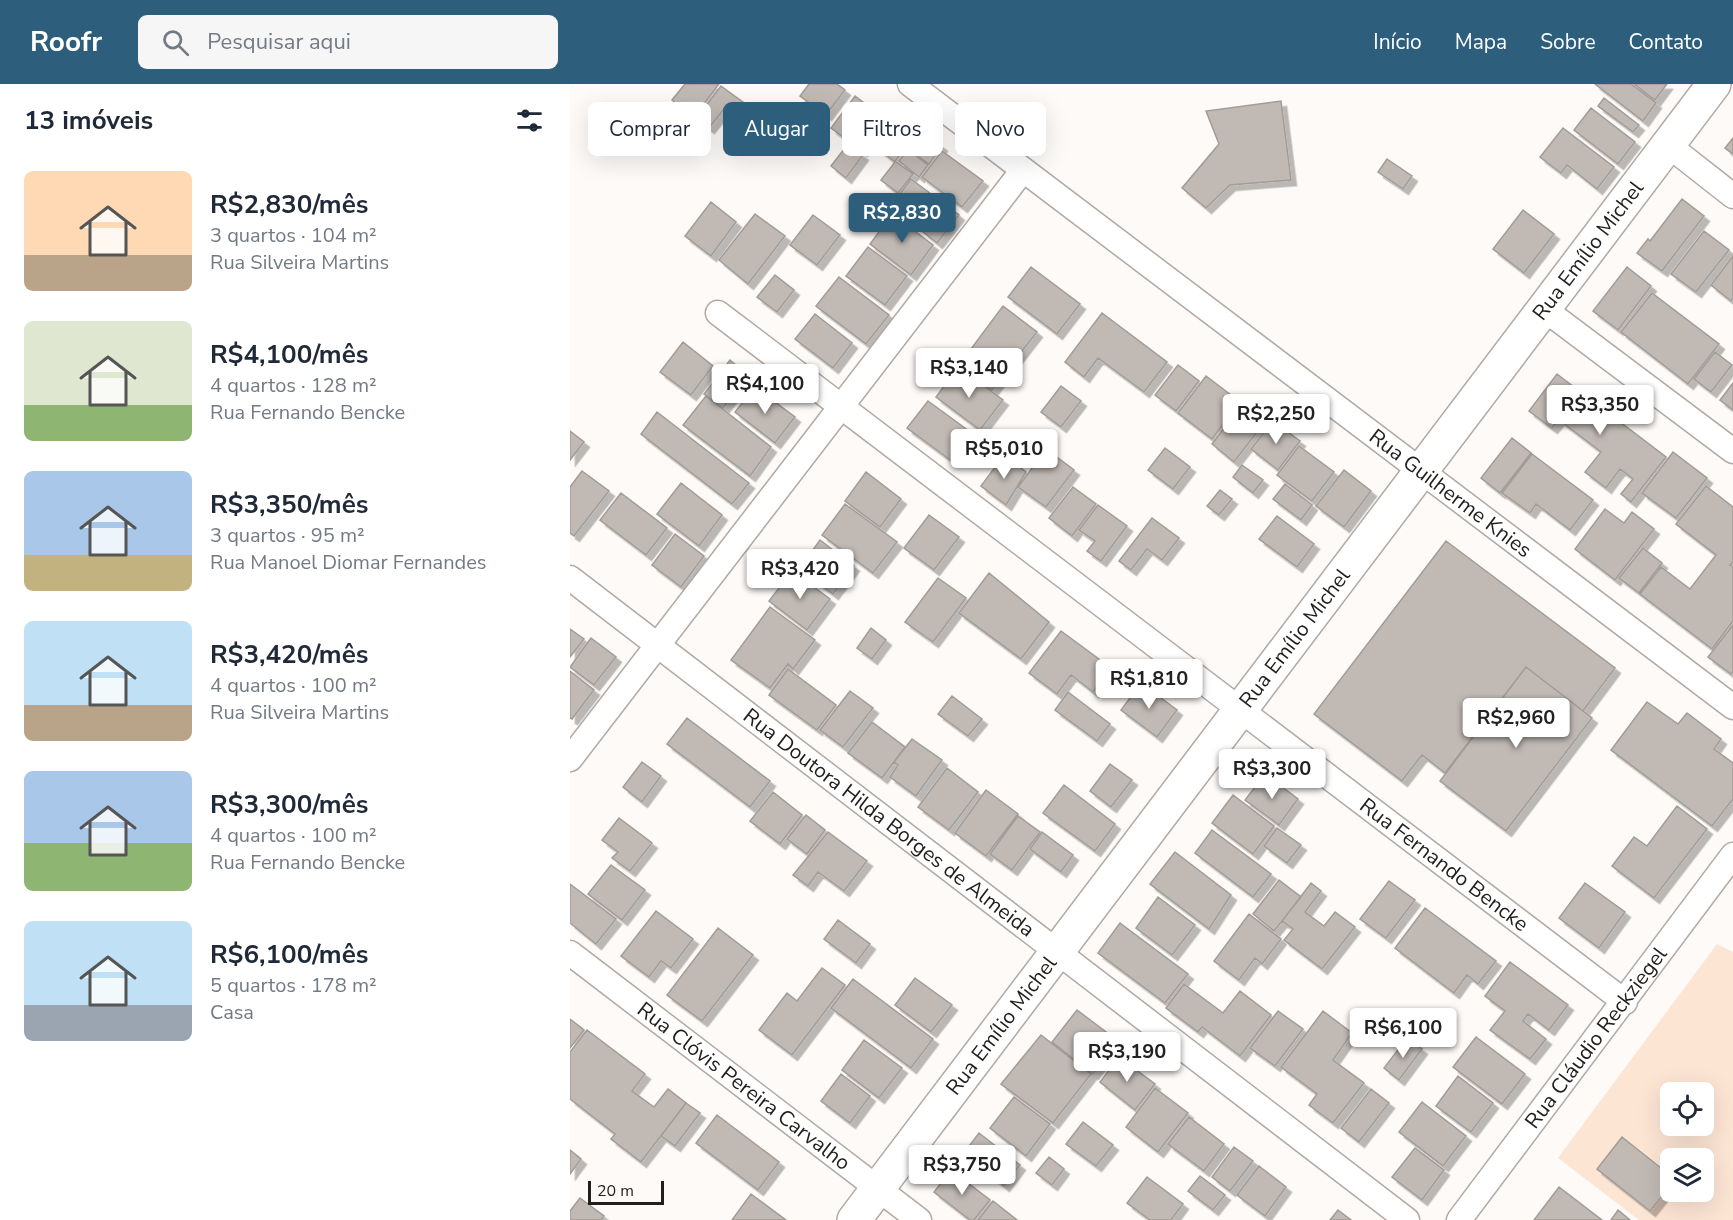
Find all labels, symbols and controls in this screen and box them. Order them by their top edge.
search box [138,15,558,69]
text: Roofr [30,23,102,61]
icon: search [159,26,192,59]
text: Pesquisar aqui [207,27,351,57]
text: Início [1373,28,1422,56]
text: Mapa [1455,28,1507,56]
text: Sobre [1540,28,1596,56]
text: Contato [1629,28,1703,56]
chip: Comprar [588,102,711,156]
chip: Alugar [723,102,830,156]
chip: Filtros [842,102,943,156]
chip: Novo [955,102,1046,156]
text: 13 imóveis [24,103,153,138]
icon: filters [513,104,546,137]
street label: Rua Emílio Michel [1526,174,1650,326]
text: R$2,830/mês [210,187,368,222]
pin: R$2,830 [847,193,957,244]
icon: home [72,195,144,267]
text: R$2,830 [863,199,941,226]
text: 3 quartos · 104 m² [210,222,377,249]
text: Rua Silveira Martins [210,249,389,276]
text: R$4,100/mês [210,337,368,372]
icon: home [72,345,144,417]
pin: R$3,140 [914,348,1024,399]
text: R$3,140 [930,354,1008,381]
pin: R$4,100 [710,364,820,415]
text: R$4,100 [726,370,804,397]
text: 4 quartos · 128 m² [210,372,377,399]
pin: R$3,350 [1545,385,1655,436]
text: R$3,350 [1561,391,1639,418]
pin: R$2,250 [1221,394,1331,445]
text: Rua Fernando Bencke [210,399,405,426]
text: R$2,250 [1237,400,1315,427]
street label: Rua Guilherme Knies [1364,423,1538,564]
pin: R$5,010 [949,429,1059,480]
text: R$5,010 [965,435,1043,462]
text: R$3,350/mês [210,487,368,522]
icon: home [72,495,144,567]
text: 3 quartos · 95 m² [210,522,365,549]
text: Rua Manoel Diomar Fernandes [210,549,486,576]
pin: R$3,420 [745,549,855,600]
text: R$3,420 [761,555,839,582]
street label: Rua Emílio Michel [1233,562,1357,713]
text: R$3,420/mês [210,637,368,672]
icon: home [72,645,144,717]
pin: R$1,810 [1094,659,1204,710]
text: R$1,810 [1110,665,1188,692]
text: 4 quartos · 100 m² [210,672,377,699]
pin: R$2,960 [1461,698,1571,749]
text: Rua Silveira Martins [210,699,389,726]
street label: Rua Doutora Hilda Borges de Almeida [738,702,1040,943]
text: R$2,960 [1477,704,1555,731]
pin: R$3,300 [1217,749,1327,800]
text: R$3,300 [1233,755,1311,782]
text: R$3,300/mês [210,787,368,822]
street label: Rua Fernando Bencke [1354,792,1534,938]
icon: home [72,795,144,867]
text: 4 quartos · 100 m² [210,822,377,849]
text: Rua Fernando Bencke [210,849,405,876]
text: R$6,100/mês [210,937,368,972]
street label: Rua Cláudio Reckziegel [1518,940,1674,1134]
icon: home [72,945,144,1017]
street label: Rua Emílio Michel [939,949,1064,1101]
text: 5 quartos · 178 m² [210,972,377,999]
street label: Rua Clóvis Pereira Carvalho [632,995,856,1177]
text: Casa [210,999,254,1026]
pin: R$6,100 [1348,1008,1458,1059]
text: R$6,100 [1364,1014,1442,1041]
pin: R$3,190 [1072,1032,1182,1083]
text: R$3,190 [1088,1038,1166,1065]
map controls [1660,1082,1714,1202]
button: locate [1660,1082,1714,1136]
pin: R$3,750 [907,1145,1017,1196]
button: layers [1660,1148,1714,1202]
text: R$3,750 [923,1151,1001,1178]
scale bar [588,1178,664,1206]
text: 20 m [597,1180,634,1202]

